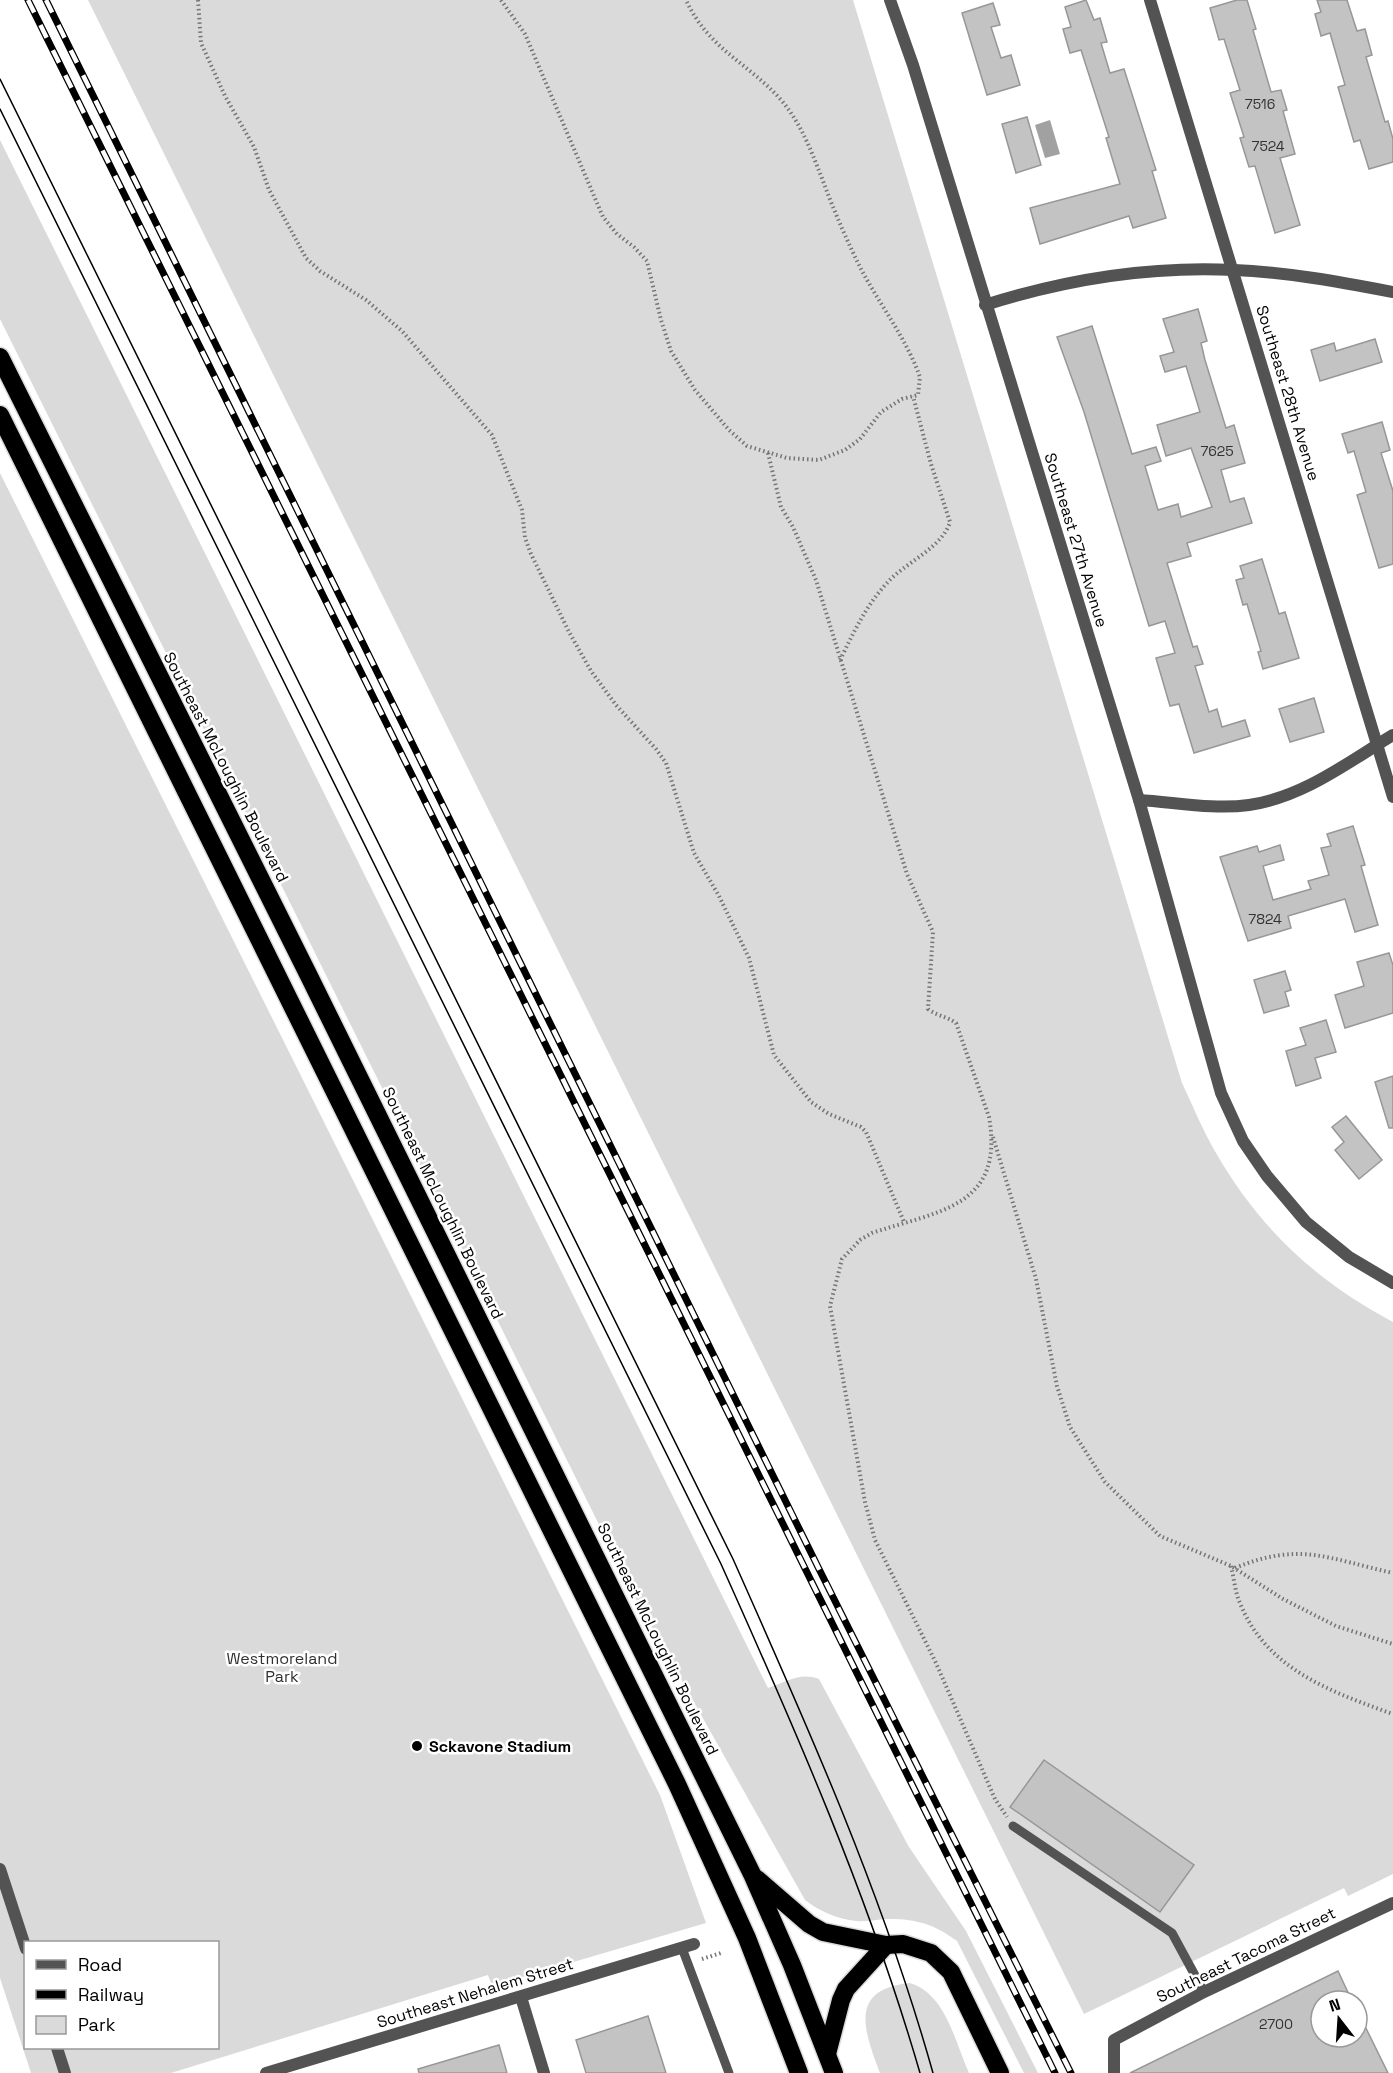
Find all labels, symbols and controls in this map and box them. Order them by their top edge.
house number: 7516 [1245,95,1275,113]
house number: 7524 [1252,137,1285,155]
street label: Southeast 28th Avenue [1251,303,1325,483]
house number: 7625 [1200,442,1234,460]
street label: Southeast 27th Avenue [1039,450,1113,630]
street label: Southeast McLoughlin Boulevard [159,648,293,886]
house number: 7824 [1248,910,1282,928]
street label: Southeast McLoughlin Boulevard [378,1084,508,1322]
street label: Southeast McLoughlin Boulevard [593,1520,723,1758]
park label: Westmoreland Park [227,1648,337,1687]
place label: Sckavone Stadium [429,1736,571,1757]
marker: Sckavone Stadium [410,1739,424,1753]
street label: Southeast Tacoma Street [1153,1902,1339,2008]
legend [24,1941,219,2049]
text: Road [78,1953,122,1976]
street label: Southeast Nehalem Street [374,1953,576,2033]
text: Railway [78,1983,144,2006]
north arrow [1309,1989,1369,2049]
text: N [1327,1994,1343,2017]
text: Park [78,2013,116,2036]
house number: 2700 [1259,2015,1293,2033]

